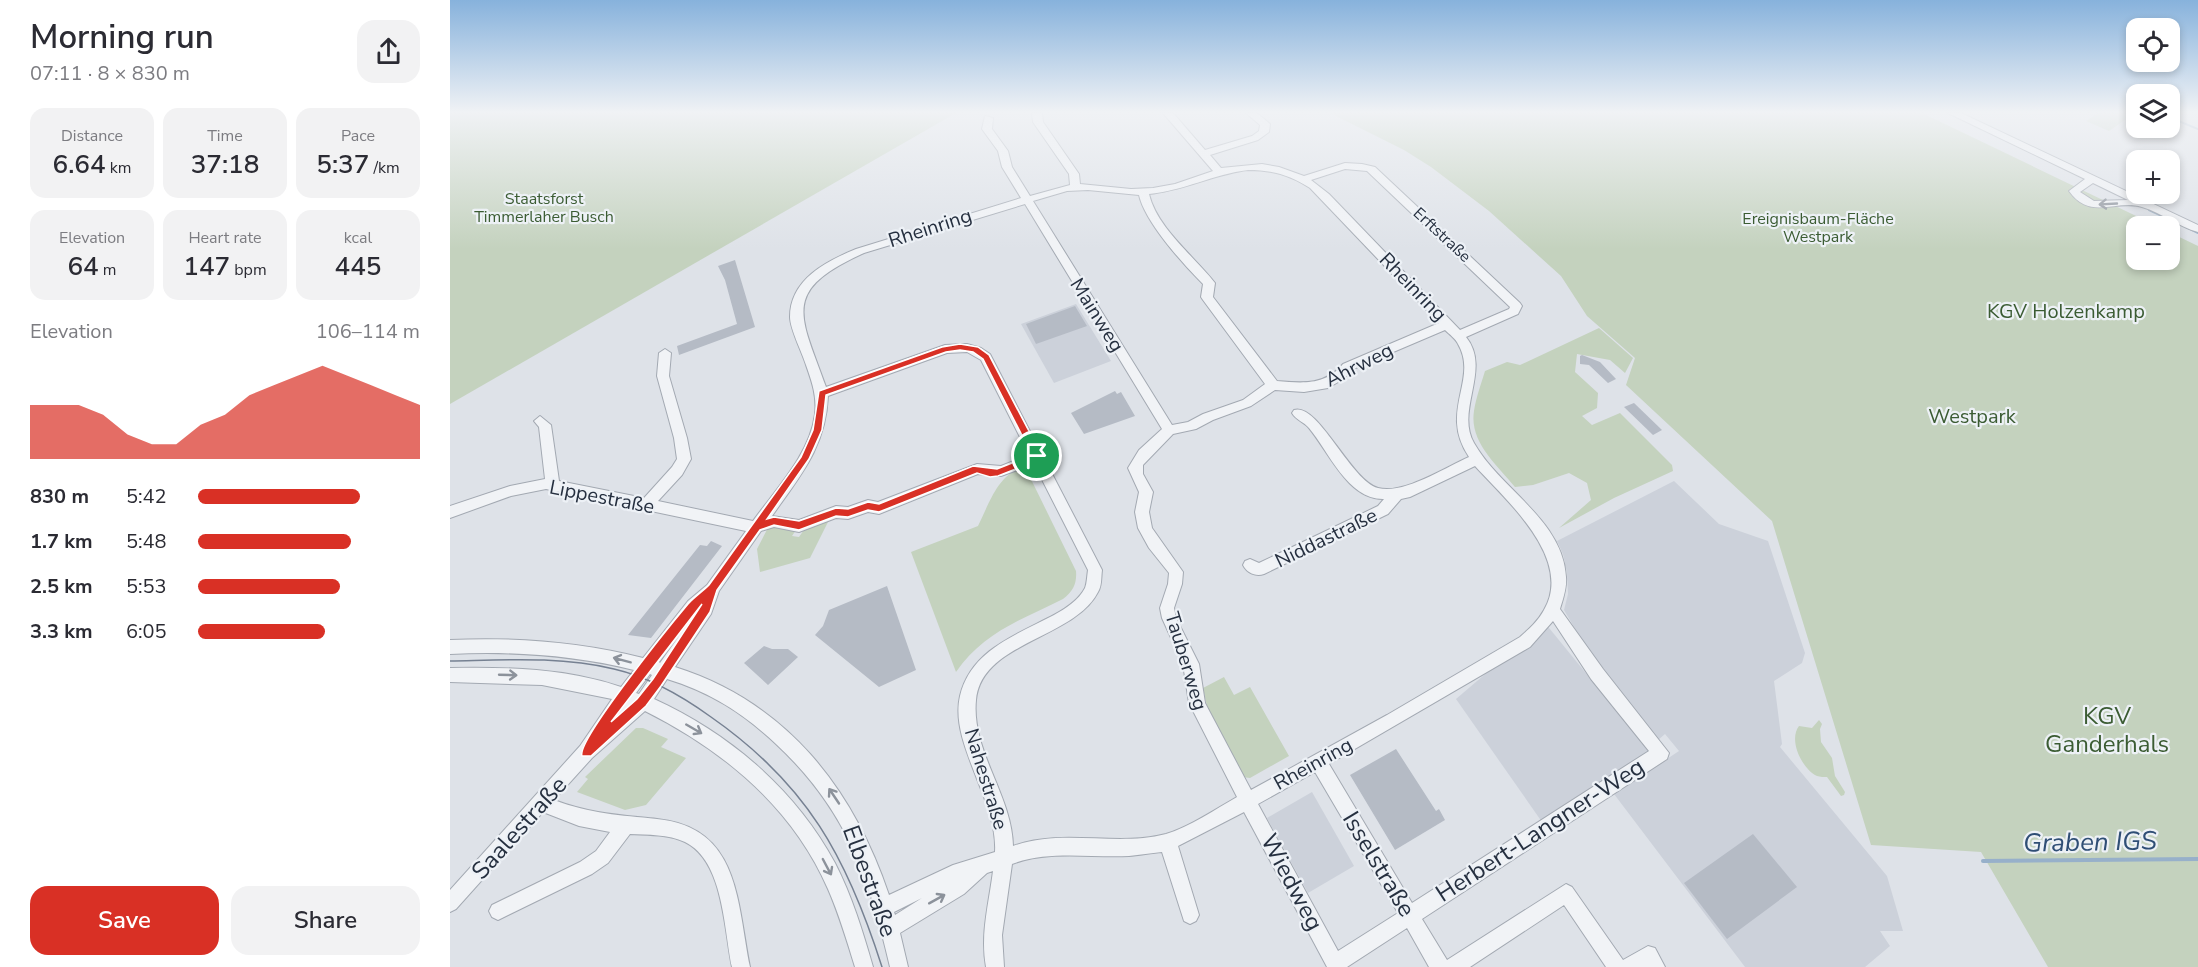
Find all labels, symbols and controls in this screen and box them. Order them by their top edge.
text: Morning run [30,15,214,60]
map controls [2126,18,2180,270]
button: locate [2126,18,2180,72]
button: share [357,20,420,83]
text: 07:11 · 8 × 830 m [30,60,190,87]
button: layers [2126,84,2180,138]
text: Distance [61,125,123,147]
text: Time [207,125,243,147]
text: Pace [341,125,375,147]
text: 6.64 [53,147,106,182]
text: 37:18 [191,147,259,182]
text: 5:37 [316,147,369,182]
button: + [2126,150,2180,204]
text: km [106,157,131,179]
text: /km [369,157,400,179]
park label: Staatsforst Timmerlaher Busch [474,188,614,228]
one-way arrow [2098,198,2118,209]
street label: Rheinring [885,202,975,254]
street label: Erftstraße [1408,202,1476,268]
park label: Ereignisbaum-Fläche Westpark [1742,208,1894,248]
button: − [2126,216,2180,270]
text: Elevation [59,227,125,249]
text: Heart rate [188,227,262,249]
text: kcal [344,227,372,249]
street label: Rheinring [1373,247,1453,327]
text: 64 [67,249,99,284]
text: 147 [183,249,230,284]
text: 445 [335,249,381,284]
text: m [99,259,117,281]
text: bpm [230,259,267,281]
street label: Mainweg [1064,273,1130,357]
park label: KGV Holzenkamp [1987,298,2145,325]
text: Elevation [30,318,113,345]
text: 106–114 m [316,318,420,345]
street label: Ahrweg [1320,336,1398,394]
park label: Westpark [1928,403,2017,430]
pin [1011,430,1062,481]
icon: arrive [1020,439,1053,472]
street label: Lippestraße [547,474,657,520]
text: 830 m [30,483,89,510]
text: 5:42 [126,483,167,510]
street label: Niddastraße [1270,502,1382,574]
text: 1.7 km [30,528,93,555]
text: 5:48 [126,528,167,555]
text: 2.5 km [30,573,93,600]
text: 5:53 [126,573,167,600]
street label: Tauberweg [1158,609,1214,713]
text: 3.3 km [30,618,93,645]
text: 6:05 [126,618,167,645]
one-way arrow [613,654,632,665]
one-way arrow [498,669,518,681]
park label: KGV Ganderhals [2045,700,2169,760]
one-way arrow [685,723,702,735]
street label: Nahestraße [958,725,1014,833]
street label: Rheinring [1269,731,1357,797]
street label: Herbert-Langner-Weg [1429,750,1651,910]
street label: Saalestraße [464,770,574,886]
one-way arrow [827,787,840,804]
street label: Isselstraße [1335,805,1423,923]
street label: Elbestraße [835,821,905,941]
water label: Graben IGS [2023,823,2157,861]
street label: Wiedweg [1253,828,1331,936]
one-way arrow [821,858,833,875]
button: Save [30,886,219,955]
button: Share [231,886,420,955]
one-way arrow [928,893,946,904]

